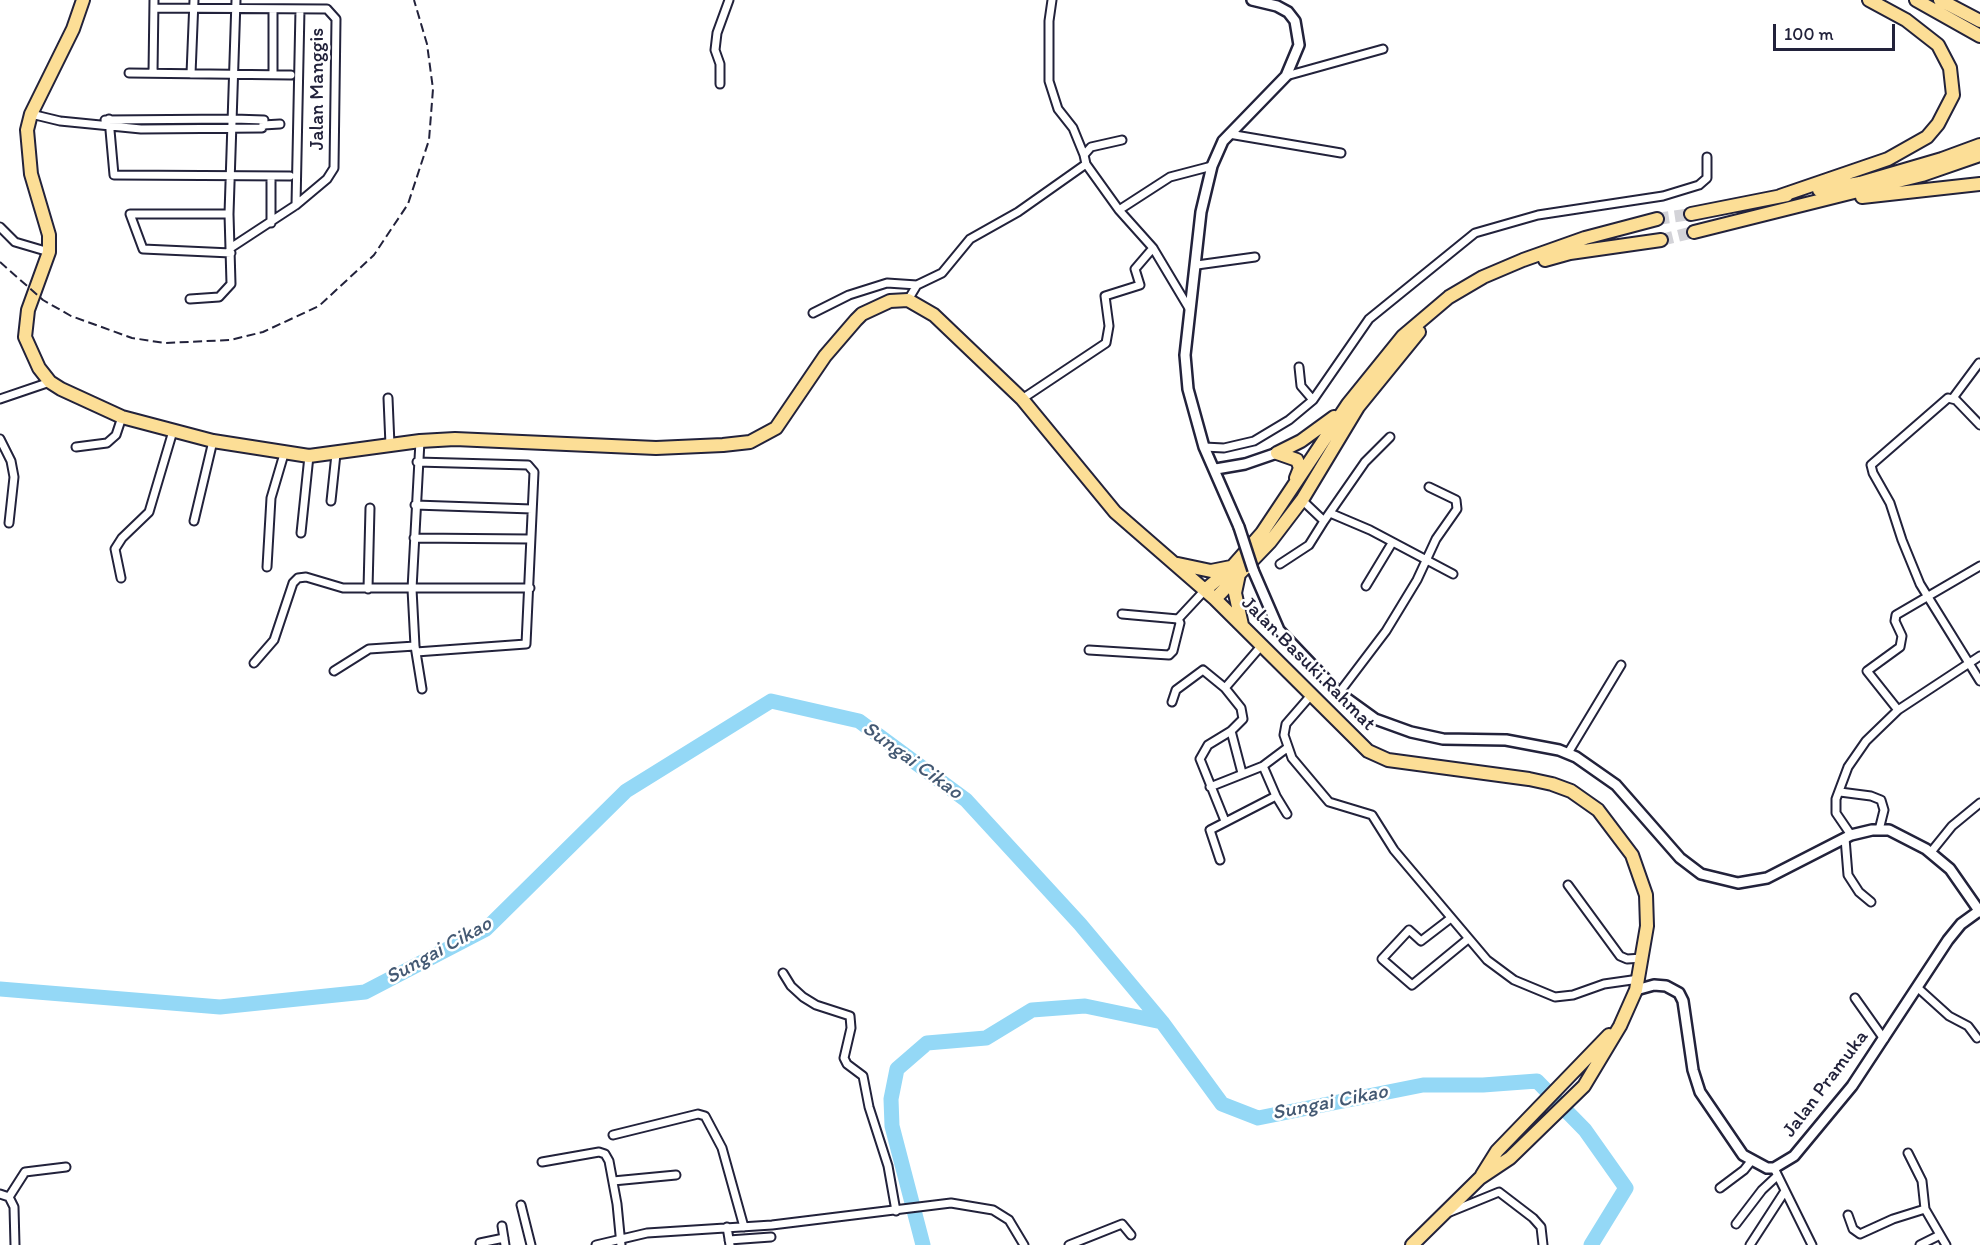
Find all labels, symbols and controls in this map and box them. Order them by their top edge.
scale bar [1776,12,1898,50]
text: 100 m [1784,23,1834,45]
street label: Jalan Manggis [306,28,330,150]
street label: Jalan Basuki Rahmat [1236,592,1380,736]
water label: Sungai Cikao [857,716,967,806]
water label: Sungai Cikao [382,912,496,990]
street label: Jalan Pramuka [1778,1026,1874,1142]
water label: Sungai Cikao [1270,1079,1390,1127]

